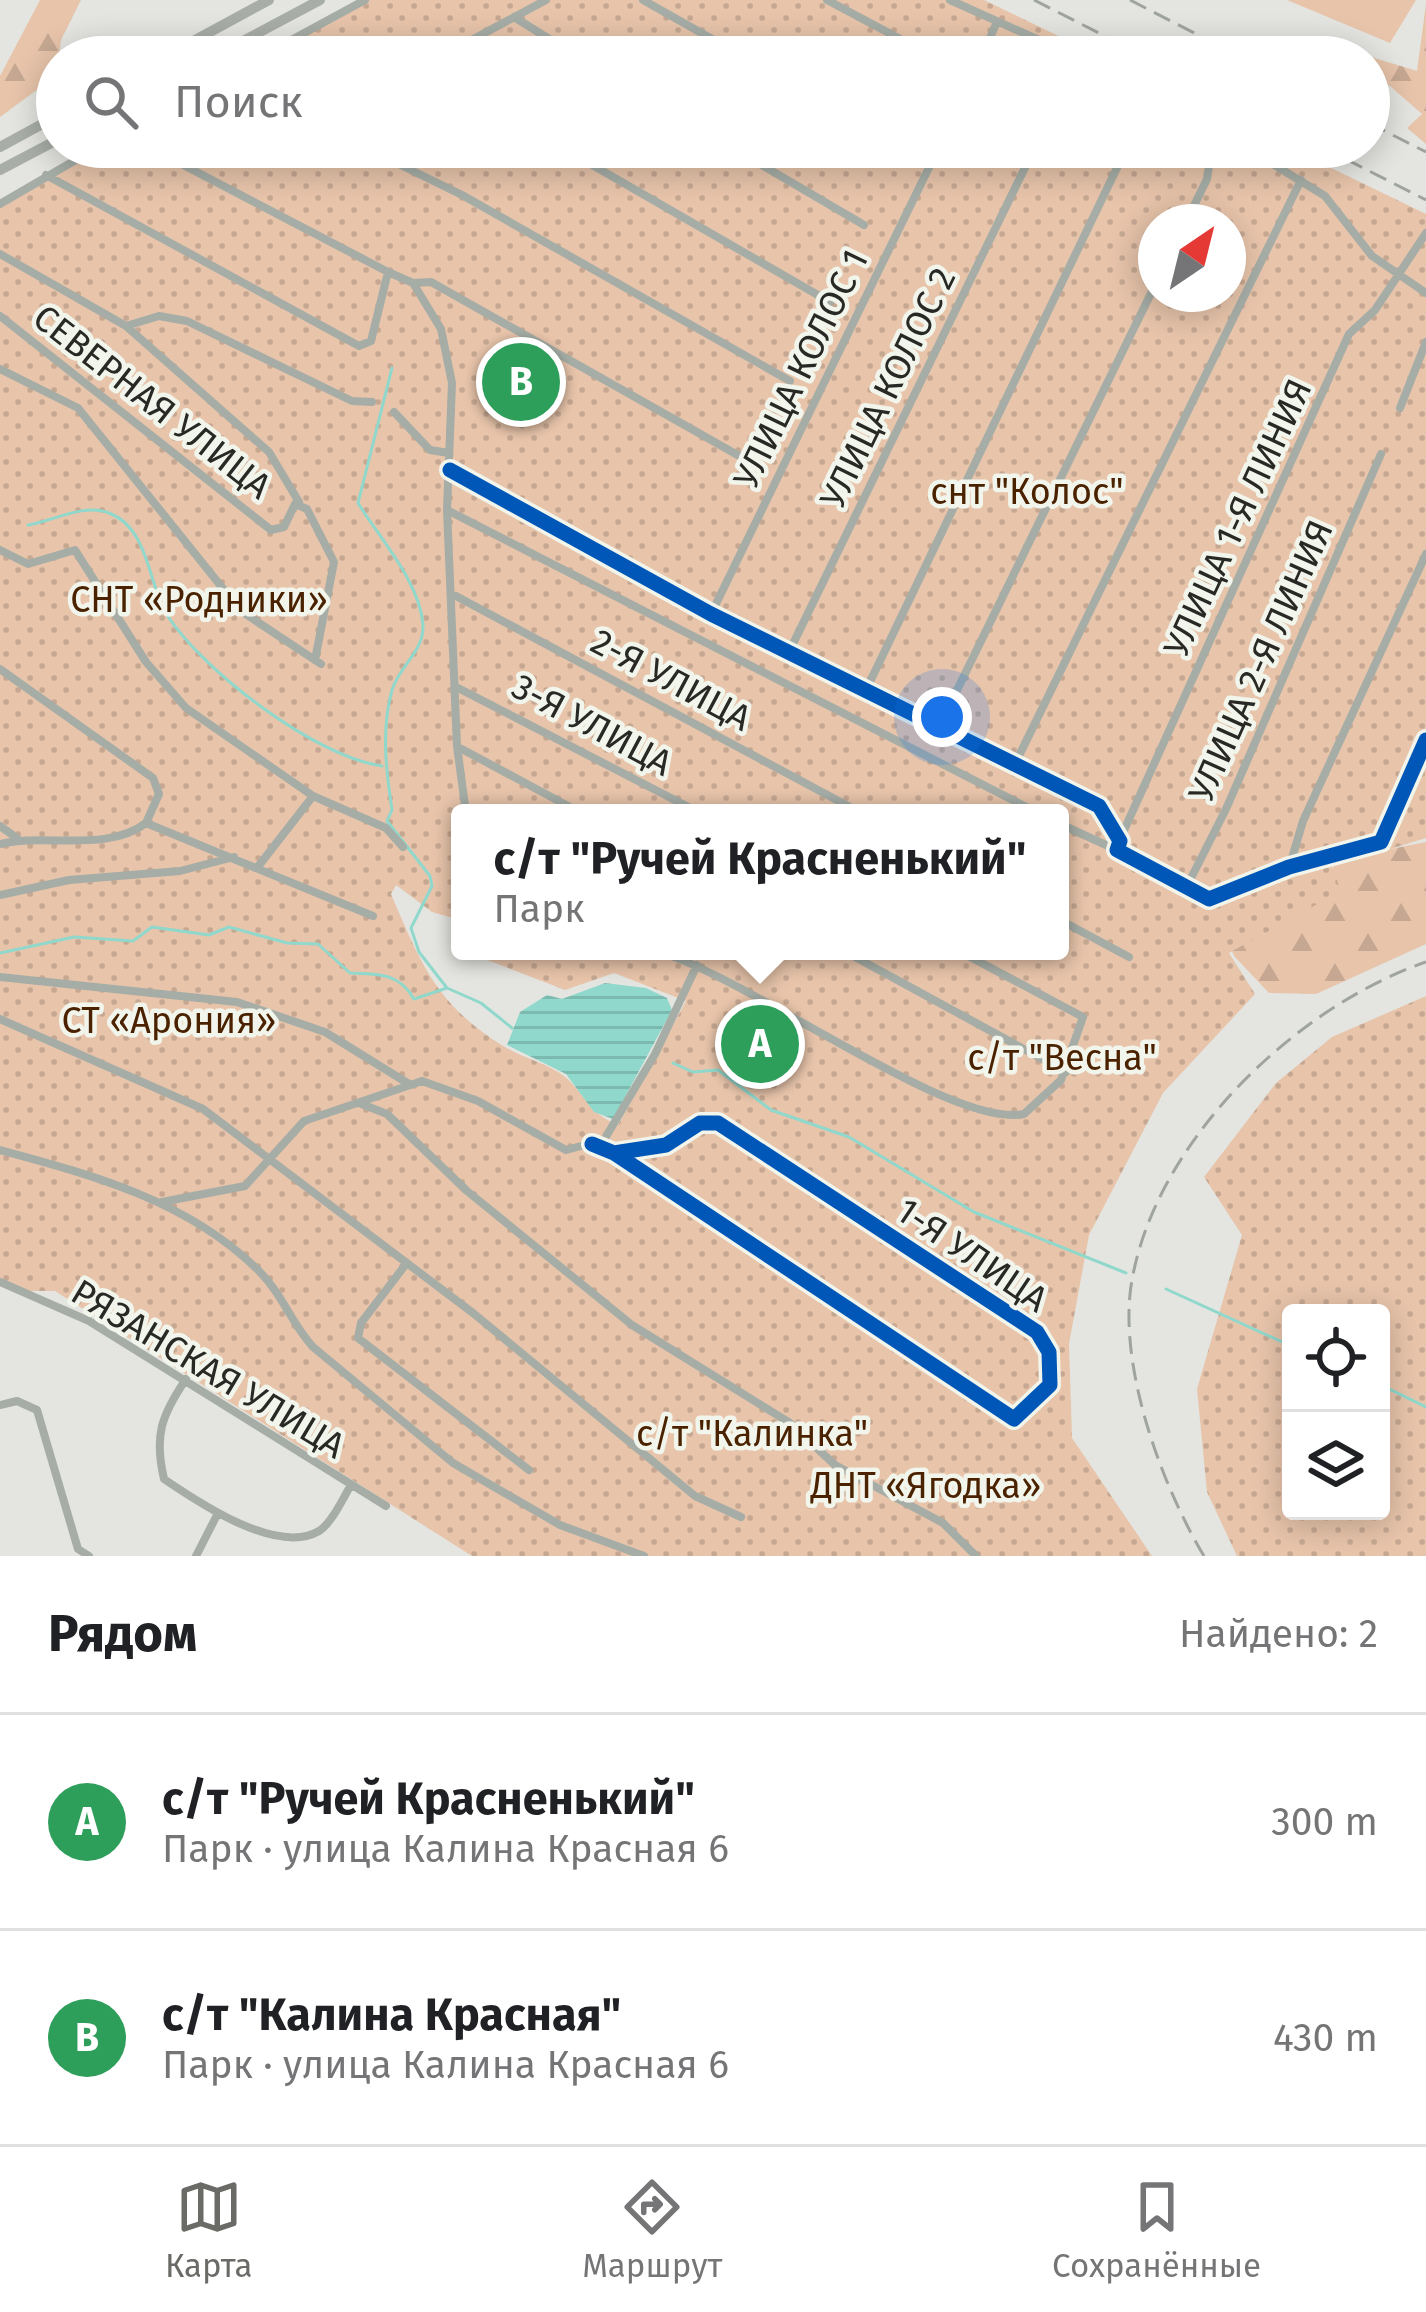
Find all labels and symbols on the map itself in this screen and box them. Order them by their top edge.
north arrow [1138,204,1246,312]
street label: УЛИЦА КОЛОС 1 [724,243,878,495]
street label: УЛИЦА КОЛОС 2 [811,261,965,515]
street label: СЕВЕРНАЯ УЛИЦА [24,296,280,509]
pin: B [482,337,560,427]
street label: УЛИЦА 1-Я ЛИНИЯ [1154,372,1322,664]
park label: снт "Колос" [930,470,1124,514]
street label: УЛИЦА 2-Я ЛИНИЯ [1179,513,1343,809]
park label: СНТ «Родники» [70,578,328,622]
street label: 2-Я УЛИЦА [584,620,759,741]
street label: 3-Я УЛИЦА [504,665,680,786]
your location [912,687,972,747]
park label: СТ «Арония» [62,999,276,1043]
pin: A [721,999,799,1089]
park label: с/т "Весна" [967,1036,1157,1080]
street label: 1-Я УЛИЦА [888,1189,1056,1322]
street label: РЯЗАНСКАЯ УЛИЦА [63,1270,353,1468]
park label: с/т "Калинка" [636,1412,868,1456]
park label: ДНТ «Ягодка» [810,1464,1041,1508]

